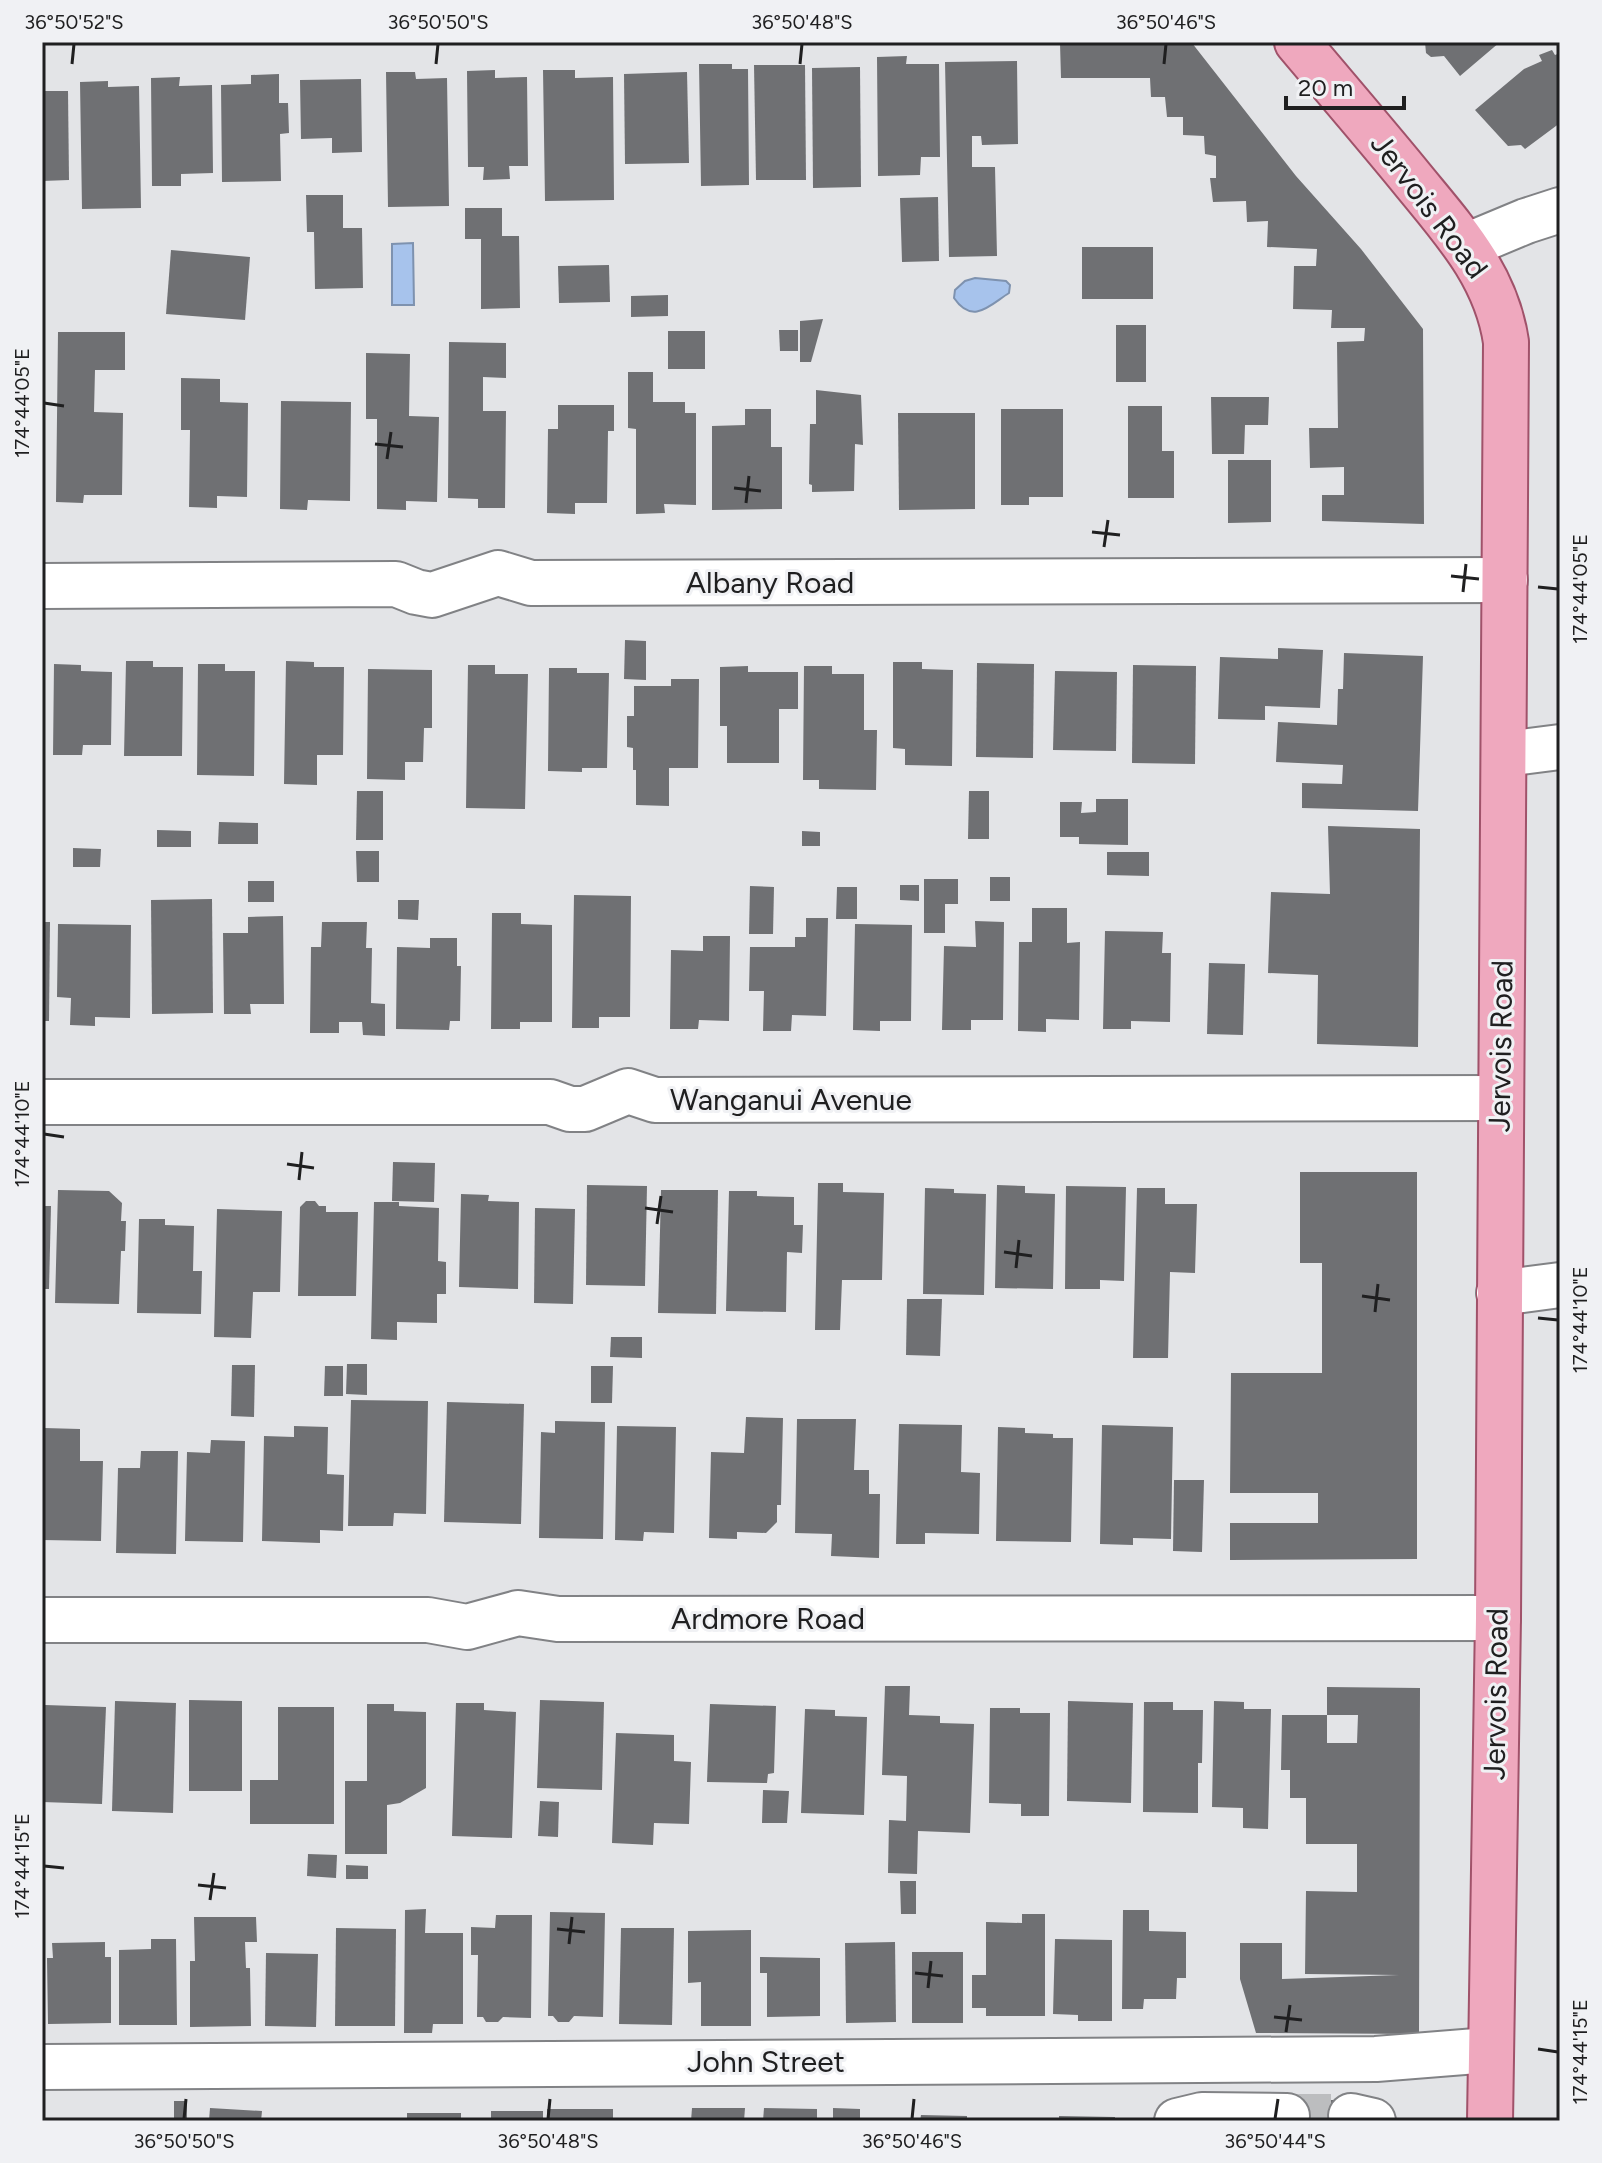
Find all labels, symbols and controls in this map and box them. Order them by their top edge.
text: 36°50'52"S [24,10,124,34]
text: 36°50'50"S [388,10,488,34]
text: 36°50'48"S [751,10,853,34]
text: 36°50'46"S [1116,10,1216,34]
scale bar [1286,60,1404,110]
text: 20 m [1298,73,1353,102]
street label: Jervois Road [1363,126,1496,286]
text: 174°44'05"E [10,348,34,458]
text: 174°44'05"E [1568,534,1592,644]
street label: Albany Road [686,564,854,601]
street label: Jervois Road [1481,960,1520,1132]
text: 174°44'10"E [10,1081,34,1187]
street label: Wanganui Avenue [670,1081,912,1118]
text: 174°44'10"E [1568,1267,1592,1373]
street label: Ardmore Road [671,1600,865,1637]
street label: Jervois Road [1476,1608,1515,1780]
text: 174°44'15"E [10,1813,34,1919]
text: 174°44'15"E [1568,1999,1592,2105]
street label: John Street [687,2043,845,2080]
text: 36°50'50"S [134,2129,234,2153]
text: 36°50'48"S [497,2129,599,2153]
text: 36°50'46"S [862,2129,962,2153]
text: 36°50'44"S [1224,2129,1326,2153]

